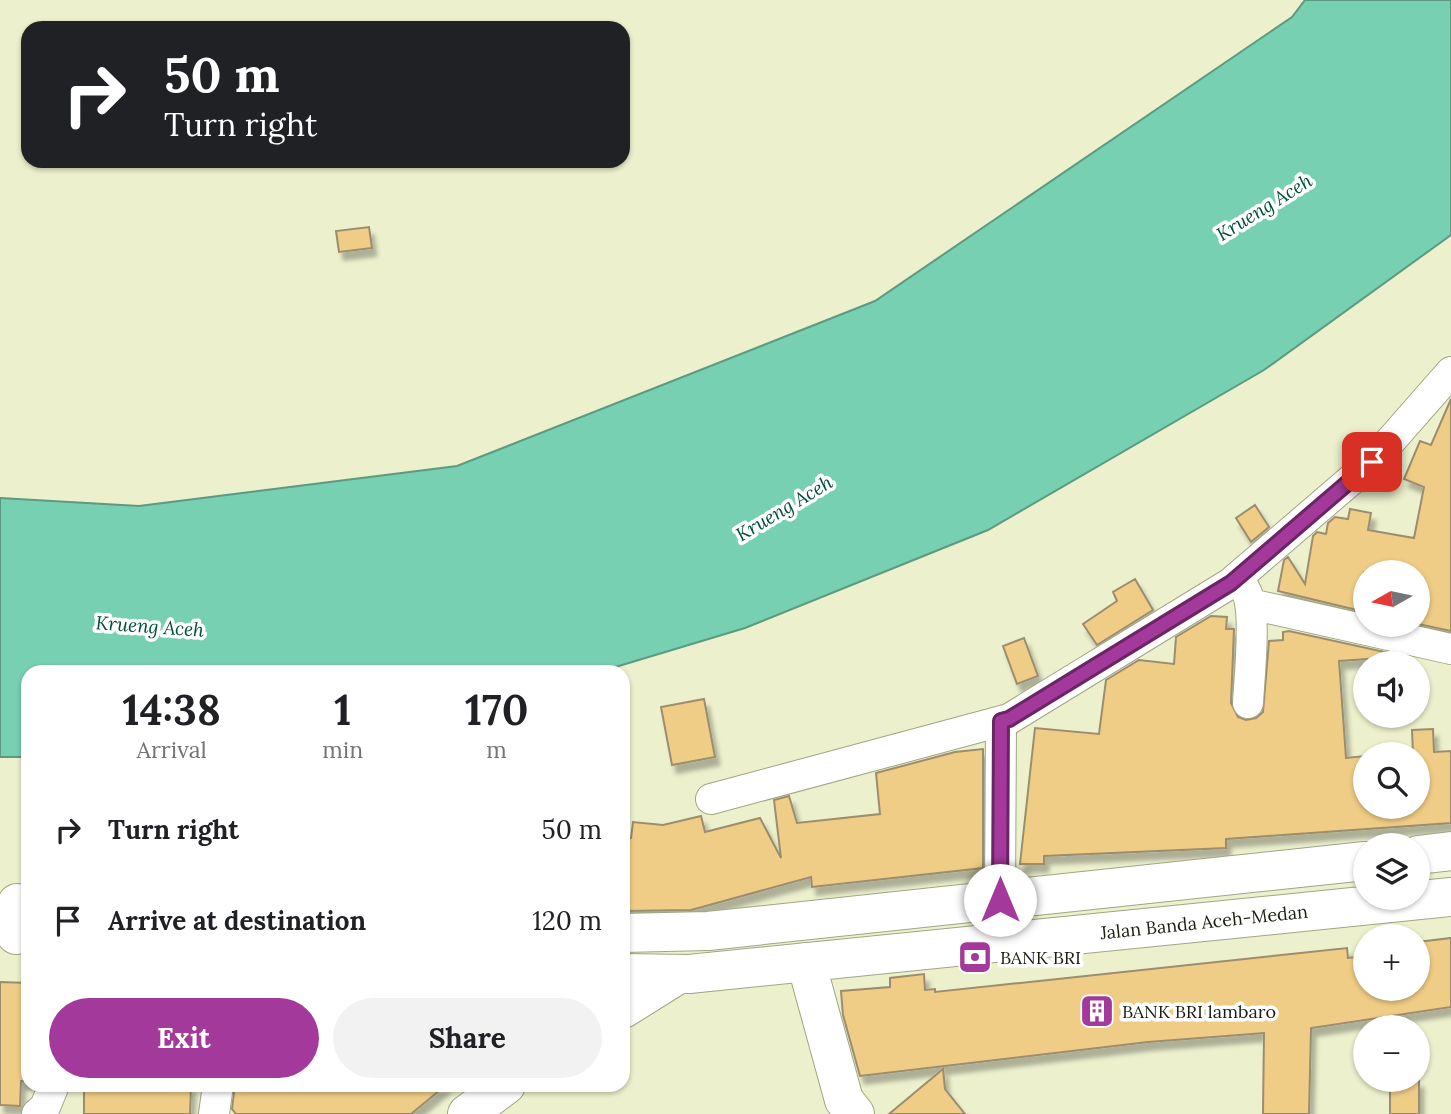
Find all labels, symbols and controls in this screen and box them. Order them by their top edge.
text: 50 m [164,43,280,105]
icon: right [49,49,140,140]
text: Turn right [164,104,317,145]
water label: Krueng Aceh [1212,168,1317,246]
pin [1342,432,1402,492]
icon: arrive [1353,443,1391,481]
water label: Krueng Aceh [731,470,837,546]
north arrow [1353,560,1430,637]
map controls [1353,560,1430,1092]
water label: Krueng Aceh [95,610,205,642]
button: sound [1353,651,1430,728]
text: 14:38 [123,683,221,737]
text: 1 [334,683,351,737]
text: 170 [465,683,528,737]
text: Arrival [137,735,207,764]
text: min [322,735,363,764]
text: m [486,735,507,764]
button: search [1353,742,1430,819]
icon: right [49,811,87,849]
text: Turn right [108,813,239,846]
text: 50 m [542,813,602,846]
button: layers [1353,833,1430,910]
position arrow [963,863,1037,937]
street label: Jalan Banda Aceh-Medan [1098,900,1309,944]
icon: arrive [49,902,87,940]
text: Arrive at destination [108,904,366,937]
text: 120 m [532,904,602,937]
button: + [1353,924,1430,1001]
bank icon: BANK BRI [956,938,994,976]
place label: BANK BRI [1000,946,1081,969]
building icon: BANK BRI lambaro [1078,992,1116,1030]
button: Exit [49,998,319,1078]
button: Share [333,998,602,1078]
place label: BANK BRI lambaro [1122,1000,1276,1023]
button: − [1353,1015,1430,1092]

